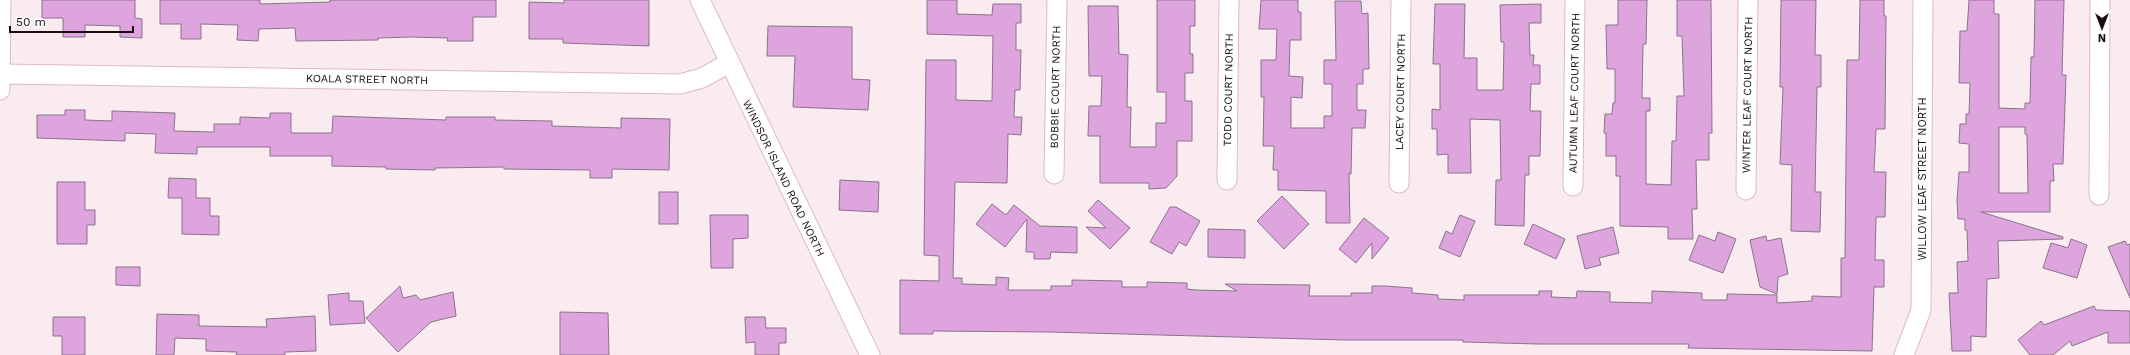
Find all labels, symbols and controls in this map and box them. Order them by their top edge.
scale bar [10,8,133,34]
north arrow [2082,8,2122,48]
street label: AUTUMN LEAF COURT NORTH [1567,13,1582,173]
text: 50 m [16,15,46,29]
street label: WINTER LEAF COURT NORTH [1740,17,1755,173]
street label: BOBBIE COURT NORTH [1048,26,1063,148]
text: N [2098,31,2106,44]
street label: TODD COURT NORTH [1221,33,1236,147]
street label: LACEY COURT NORTH [1393,34,1408,150]
street label: KOALA STREET NORTH [306,72,428,87]
street label: WINDSOR ISLAND ROAD NORTH [740,98,827,259]
street label: WILLOW LEAF STREET NORTH [1916,98,1929,260]

